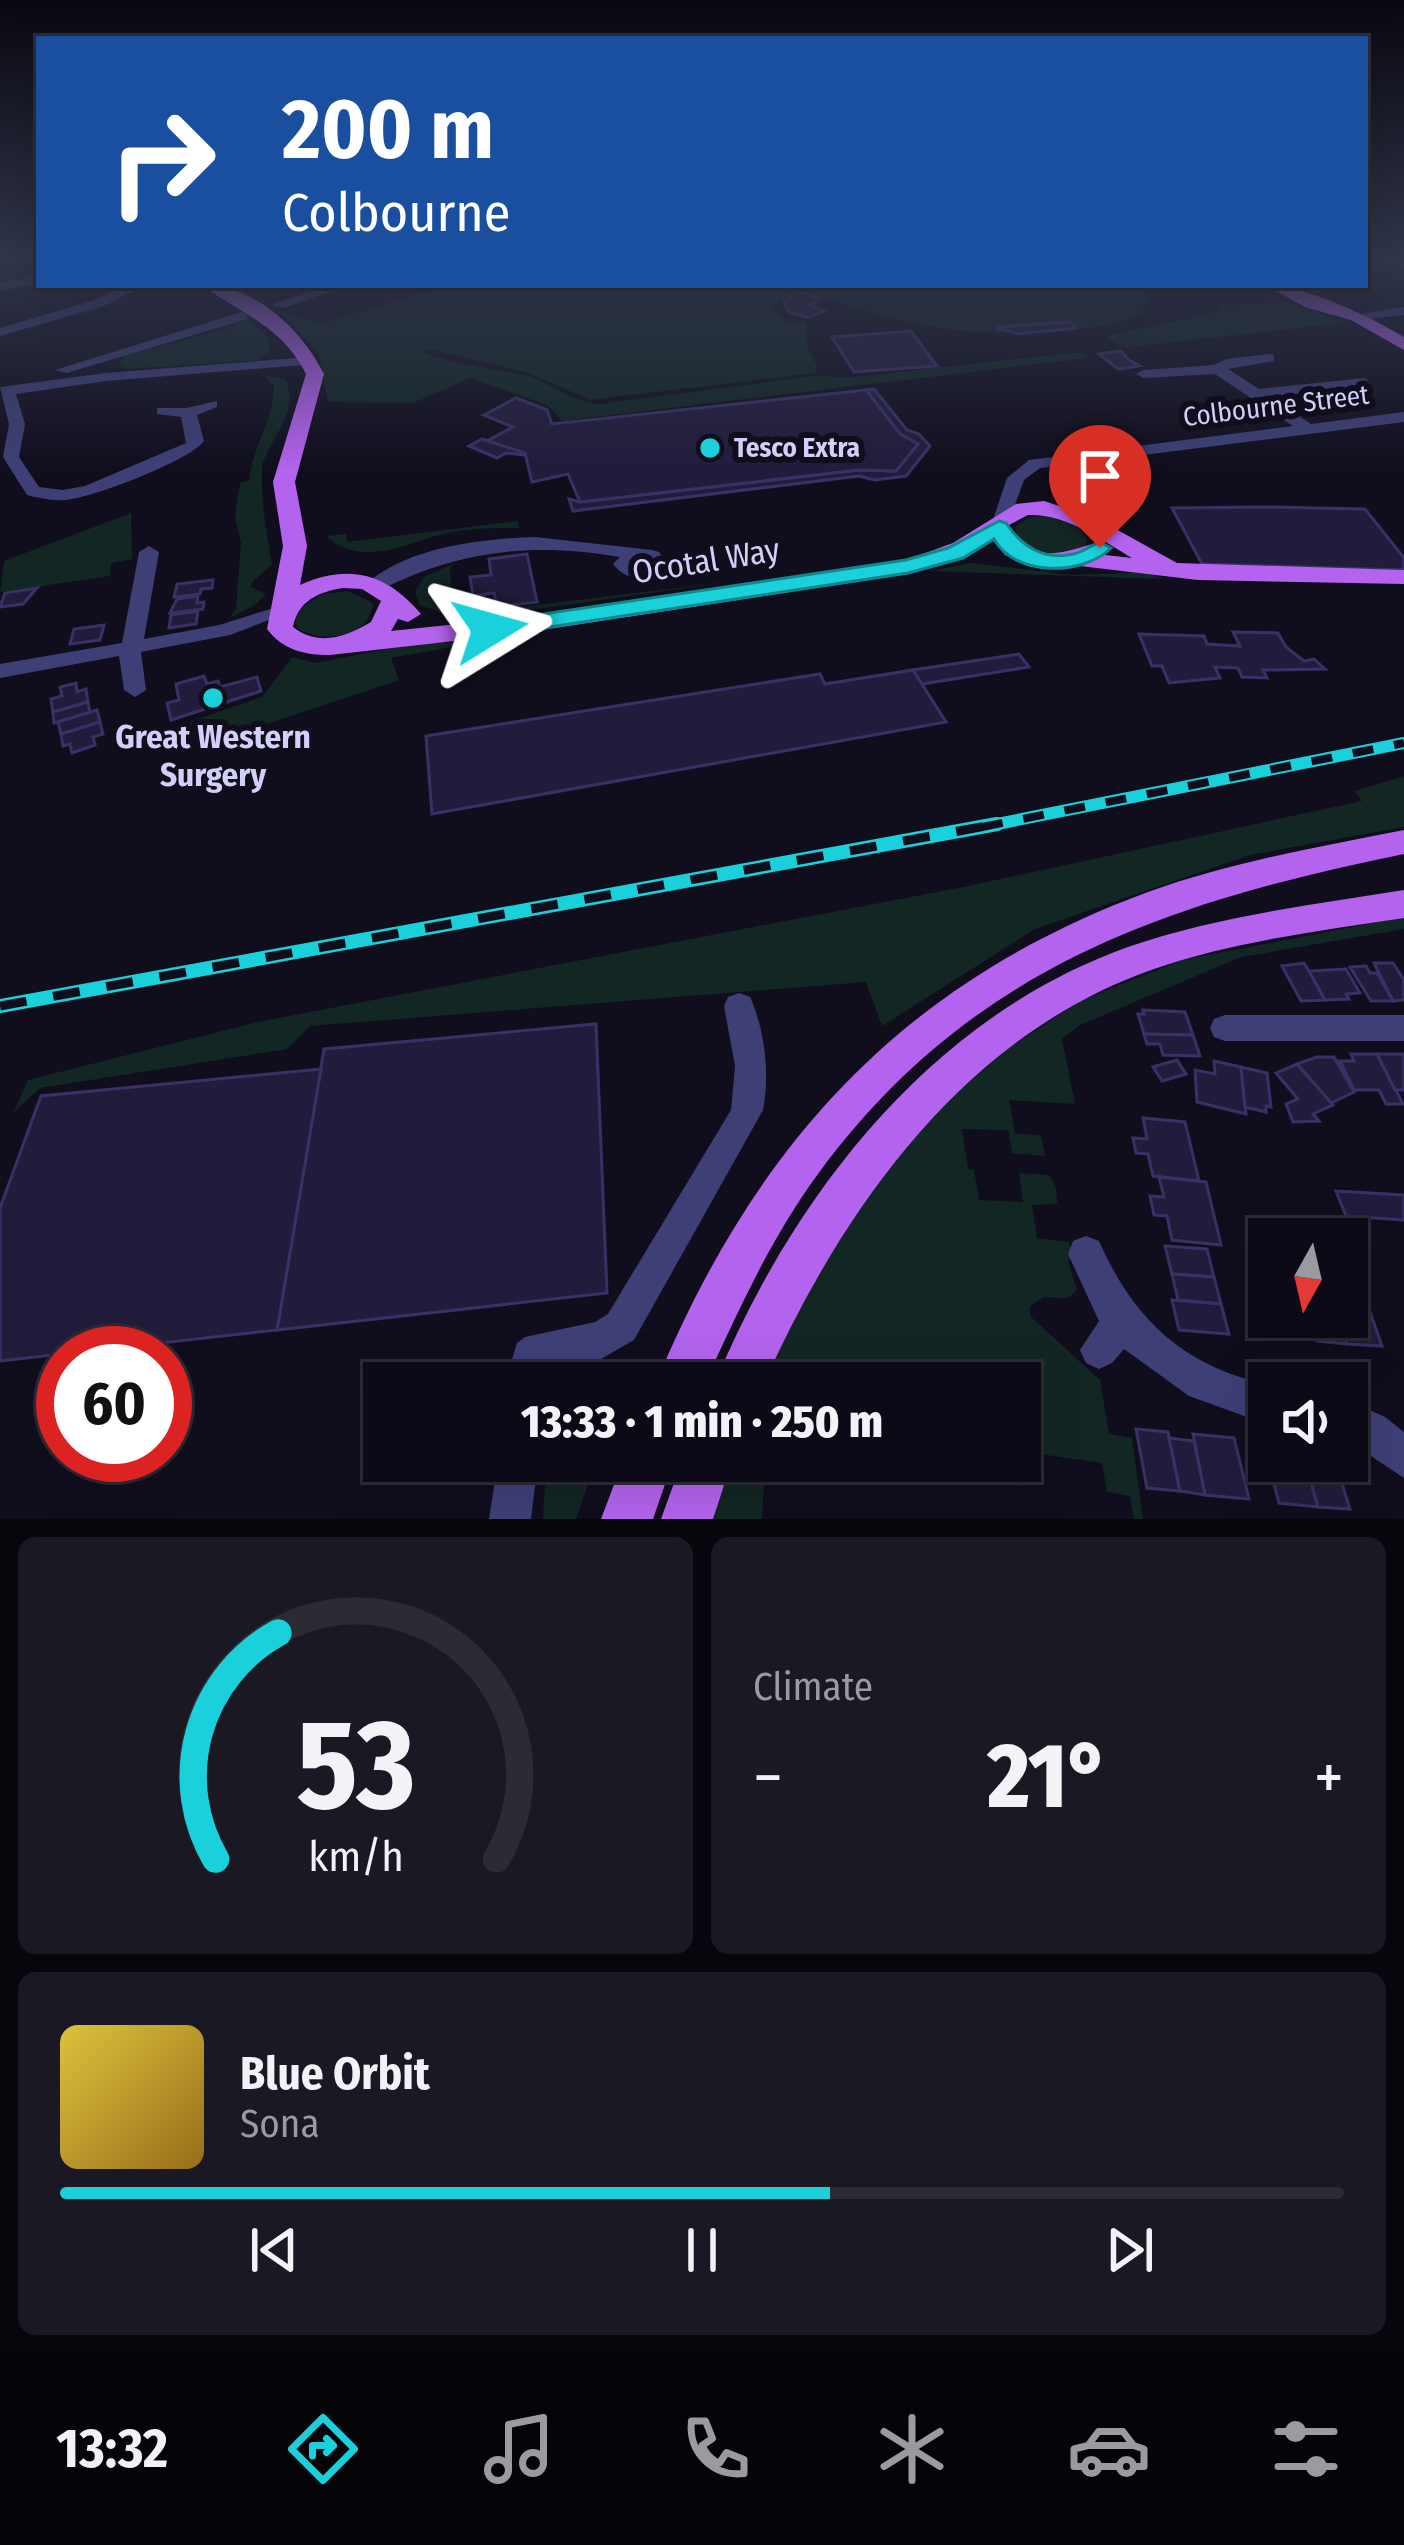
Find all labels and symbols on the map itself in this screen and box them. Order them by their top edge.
street label: Colbourne Street [1181,379,1371,433]
pin [1049,425,1151,548]
place label: Tesco Extra [734,432,860,464]
marker: Tesco Extra [697,435,723,461]
street label: Ocotal Way [629,530,783,592]
position arrow [427,566,553,692]
marker: Great Western Surgery [200,685,226,711]
place label: Great Western Surgery [115,717,311,795]
north arrow [1248,1218,1368,1338]
speed limit sign: 60 [36,1326,192,1482]

